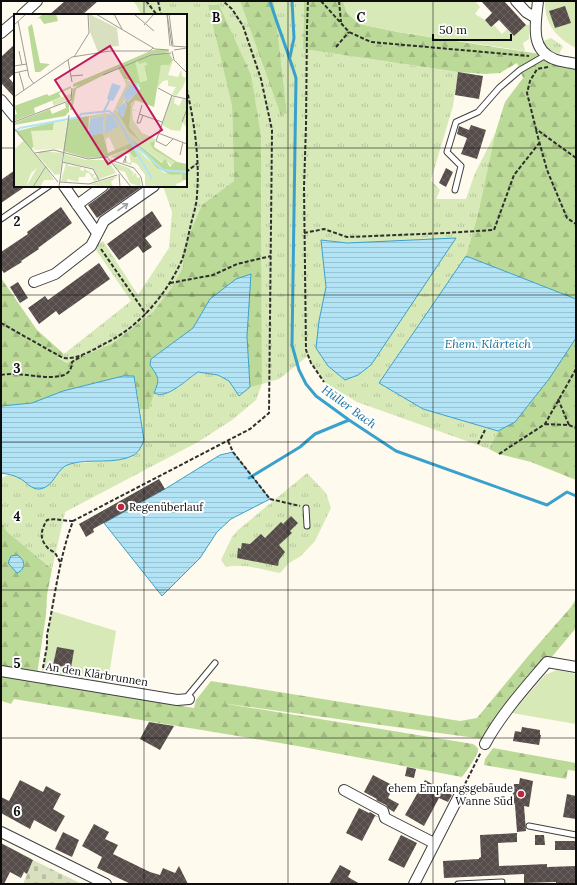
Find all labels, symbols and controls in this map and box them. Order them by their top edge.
text: B [212,9,221,26]
text: C [357,9,366,26]
inset map [14,14,187,187]
scale bar [433,16,511,42]
text: 50 m [439,22,467,37]
one-way arrow [117,203,128,211]
text: 2 [14,213,21,230]
water label: Ehem. Klärteich [445,336,531,351]
text: 3 [13,360,21,377]
water label: Hüller Bach [319,382,380,432]
place label: Regenüberlauf [129,500,204,514]
marker: Regenüberlauf [116,502,126,512]
text: 4 [13,508,21,525]
text: 5 [13,655,21,672]
street label: An den Klärbrunnen [44,659,149,689]
place label: ehem Empfangsgebäude Wanne Süd [388,781,513,808]
marker: ehem Empfangsgebäude Wanne Süd [516,789,526,799]
text: 6 [13,803,21,820]

